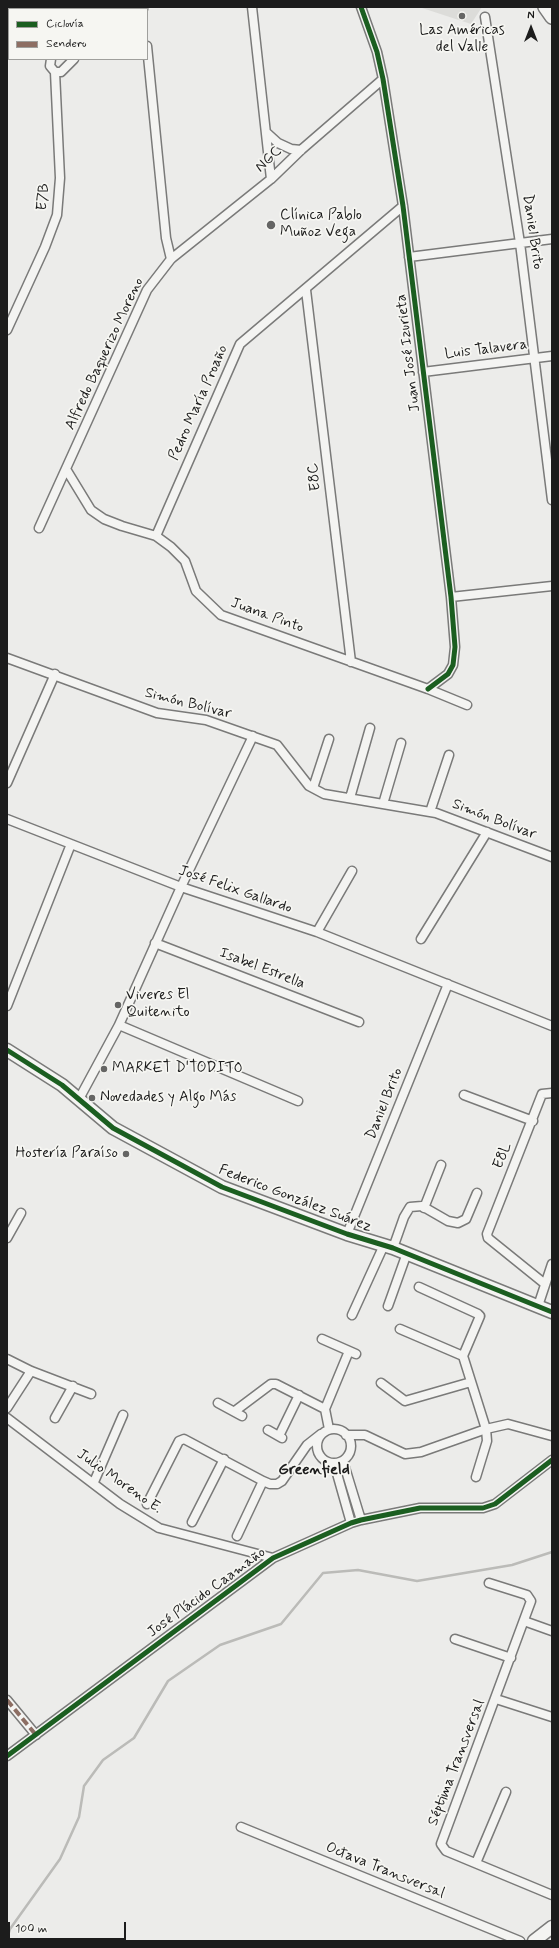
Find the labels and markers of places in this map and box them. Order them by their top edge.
marker: Las Américas del Valle [457,11,467,21]
place label: Las Américas del Valle [419,22,505,57]
place label: Clínica Pablo Muñoz Vega [280,207,362,242]
marker: Clínica Pablo Muñoz Vega [265,219,277,231]
place label: Viveres El Quitenito [126,987,190,1022]
marker: Viveres El Quitenito [113,1000,123,1010]
place label: MARKET D'TODITO [112,1060,243,1078]
marker: MARKET D'TODITO [99,1064,109,1074]
place label: Novedades y Algo Más [100,1089,236,1107]
marker: Novedades y Algo Más [87,1093,97,1103]
place label: Hostería Paraíso [15,1145,118,1163]
marker: Hostería Paraíso [121,1149,131,1159]

